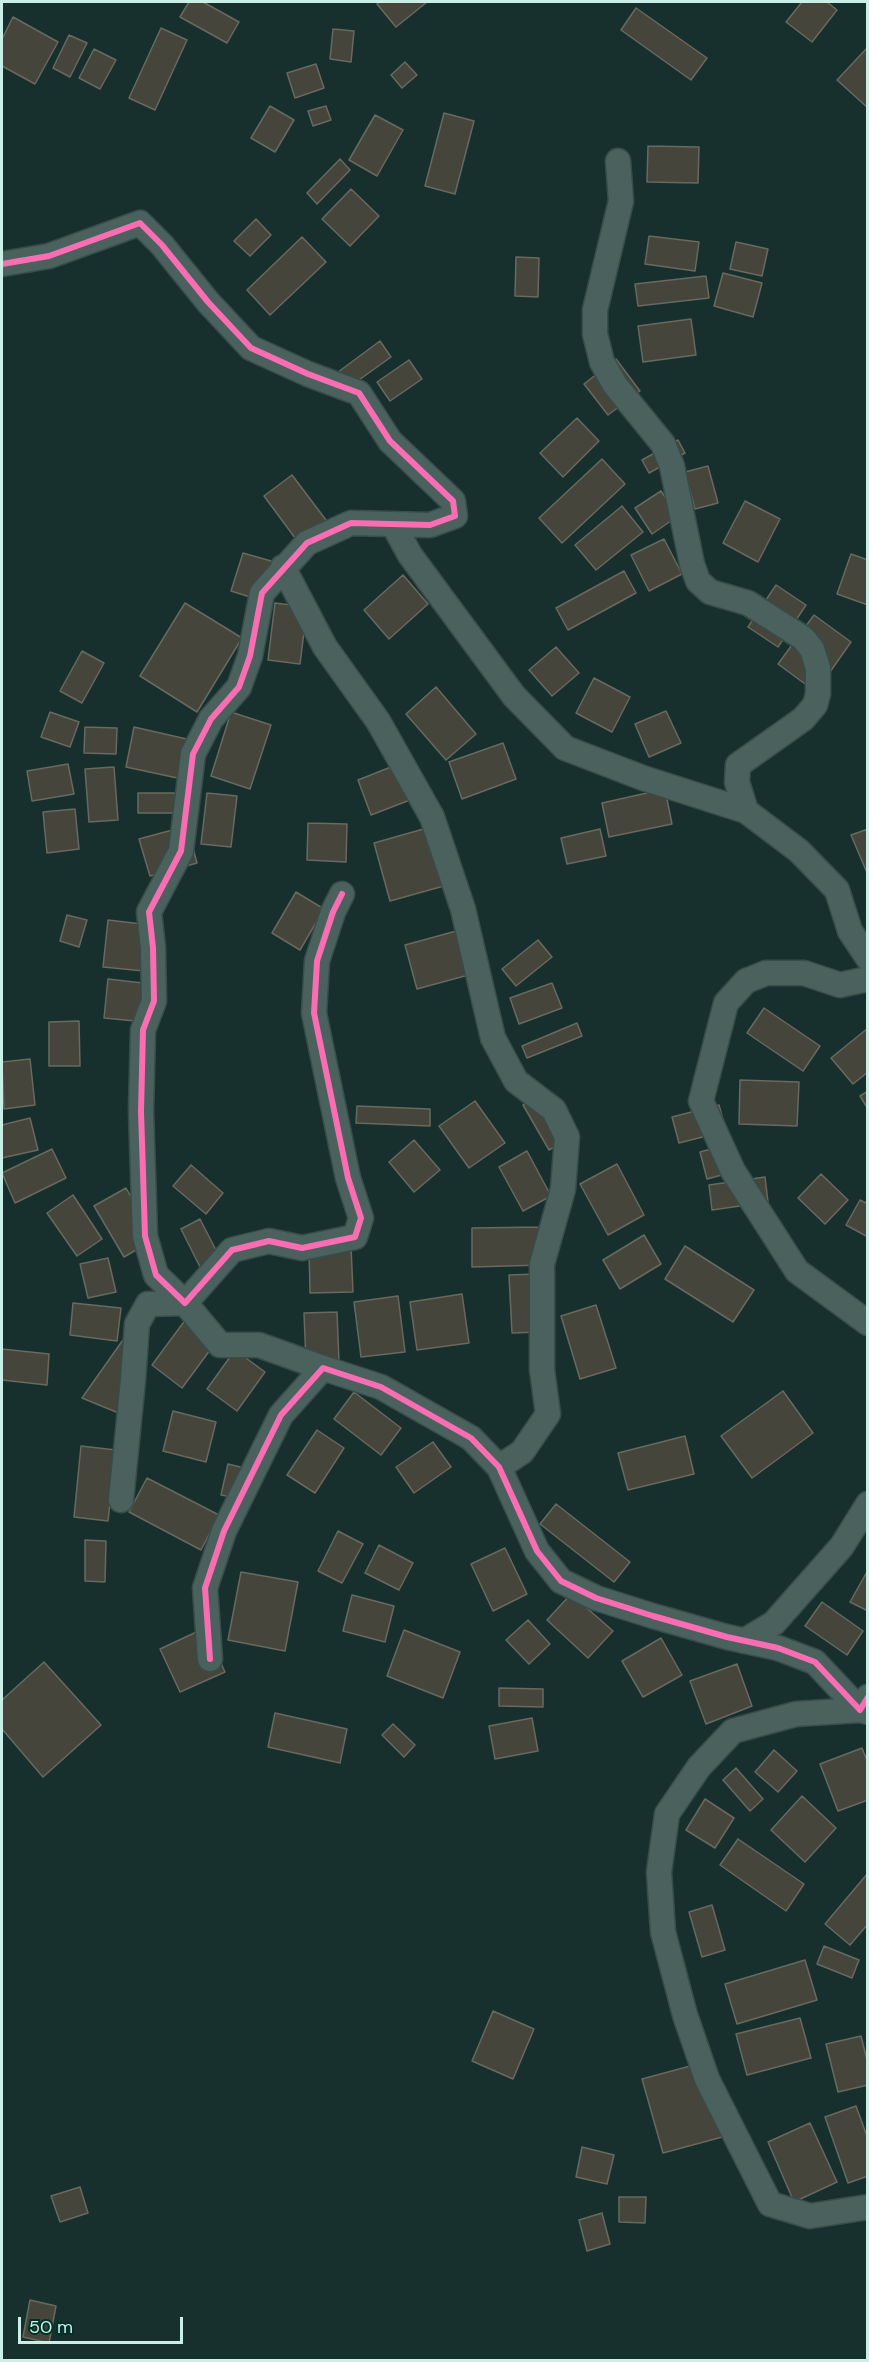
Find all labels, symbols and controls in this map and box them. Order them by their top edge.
scale bar [21,2305,186,2343]
text: 50 m [29,2315,73,2339]

